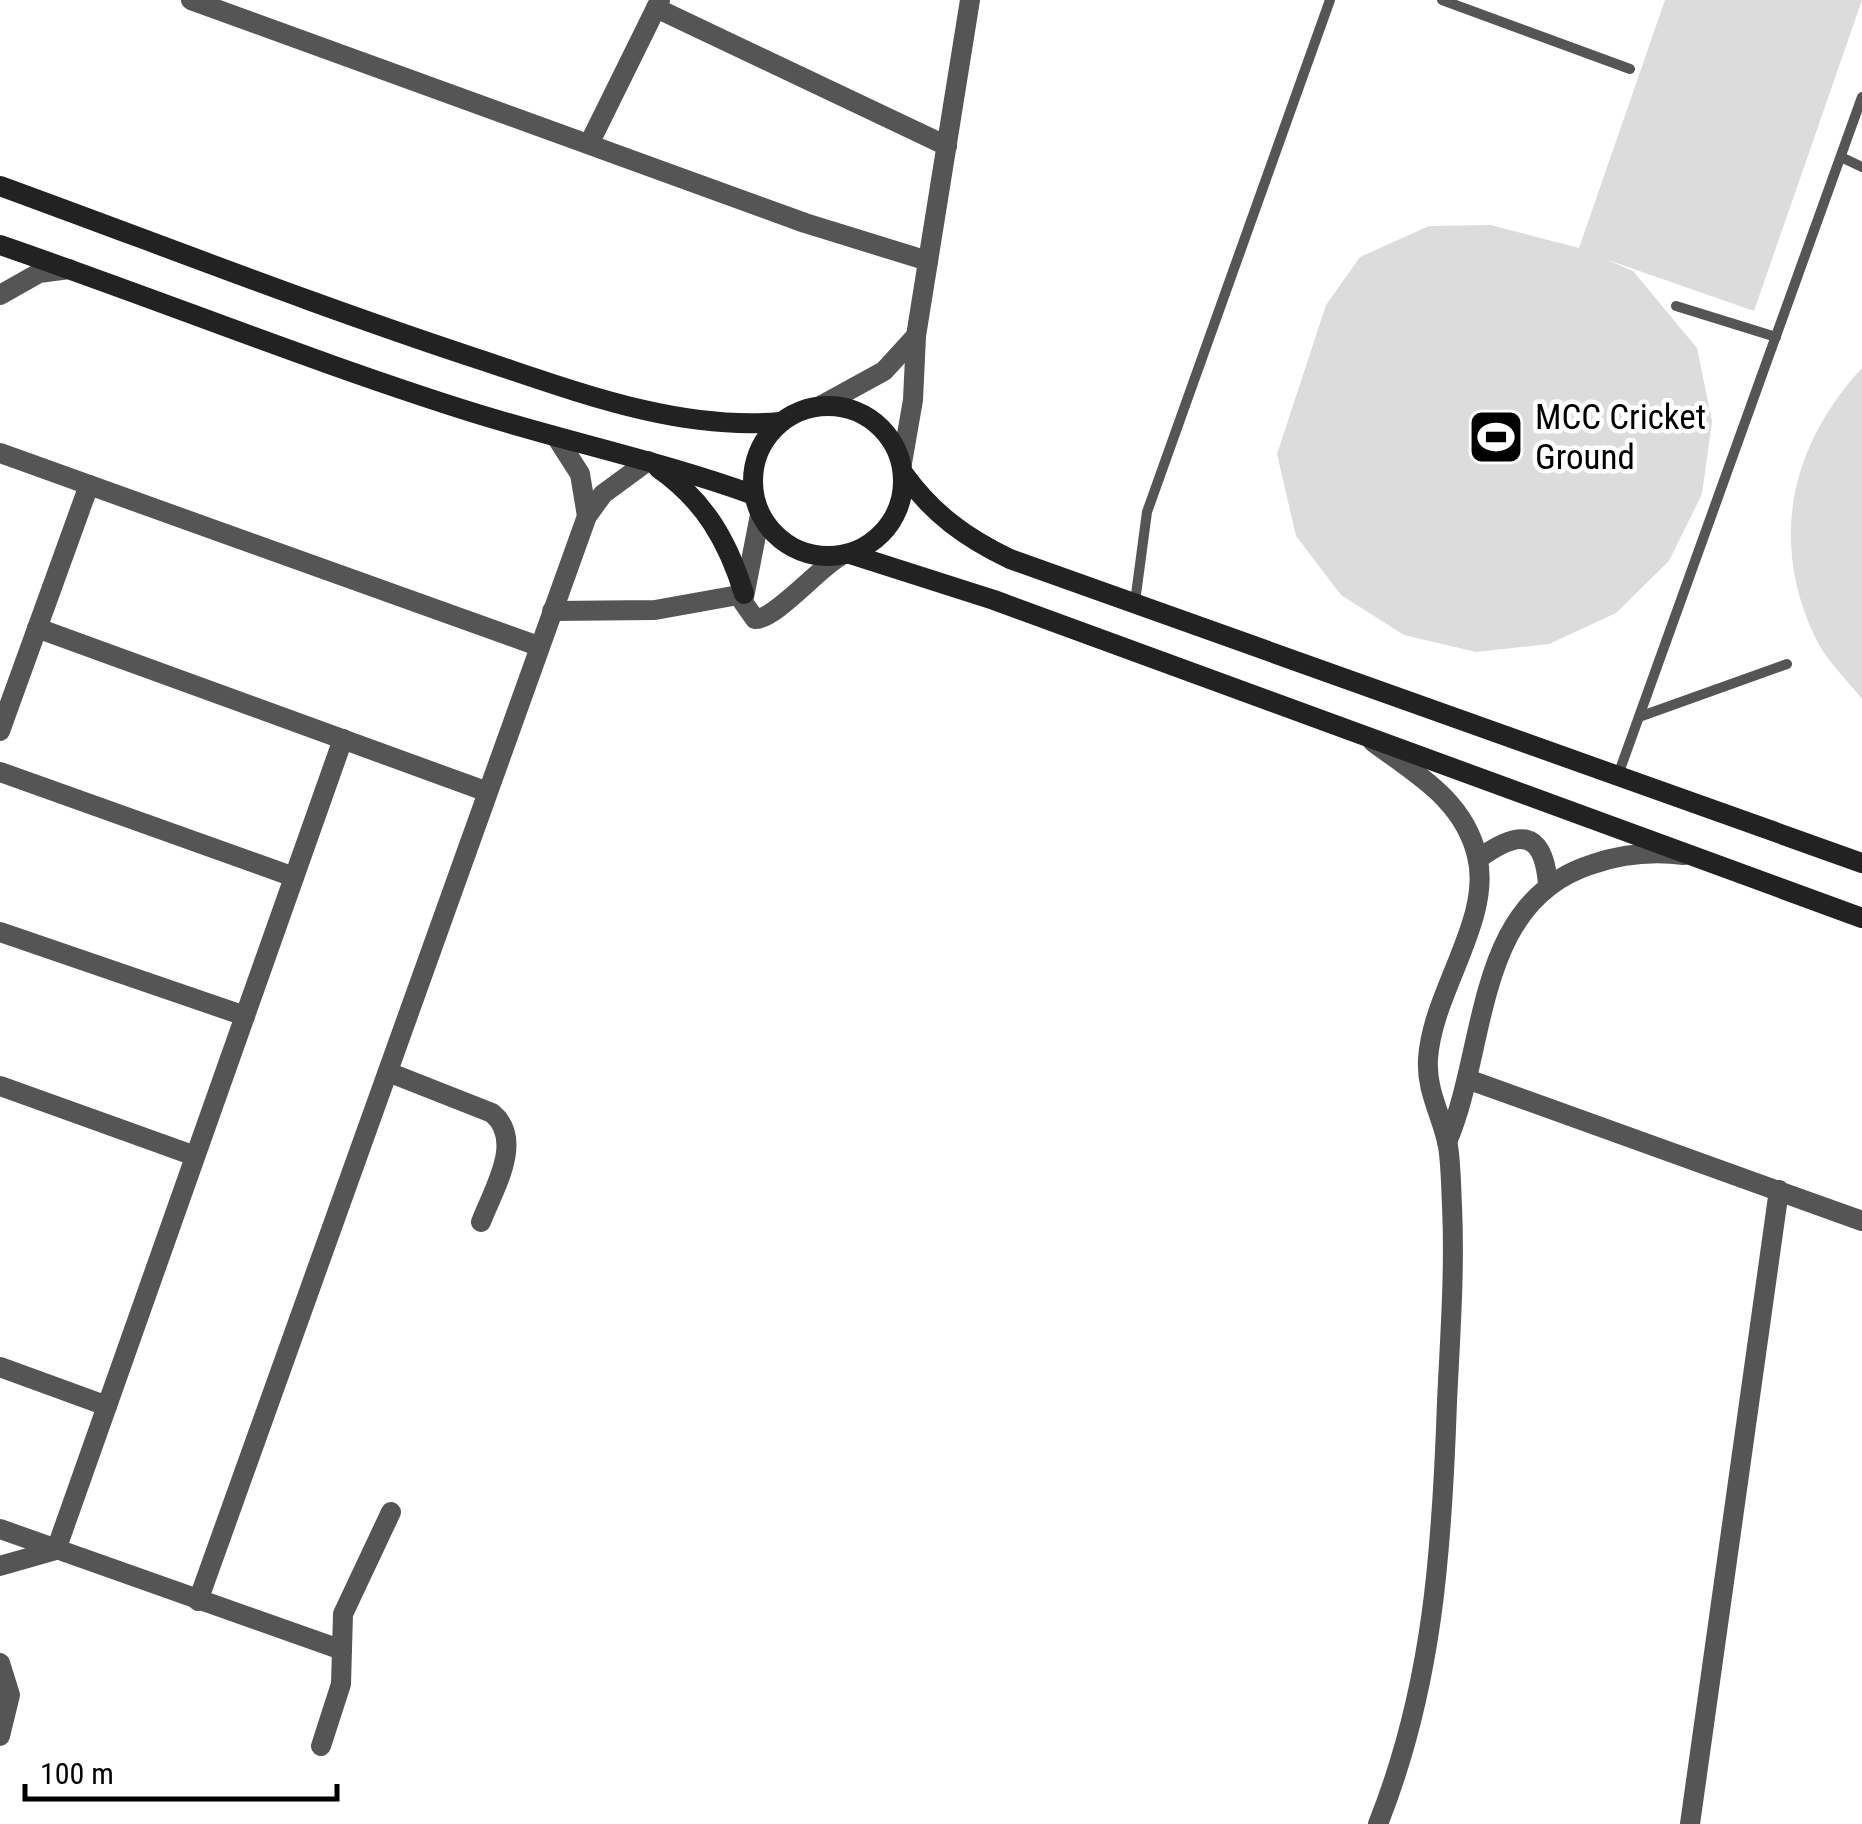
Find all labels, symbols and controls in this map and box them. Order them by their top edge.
place label: MCC Cricket Ground [1535,397,1706,478]
sports icon: MCC Cricket Ground [1466,407,1526,467]
scale bar [25,1739,338,1801]
text: 100 m [40,1756,114,1791]

